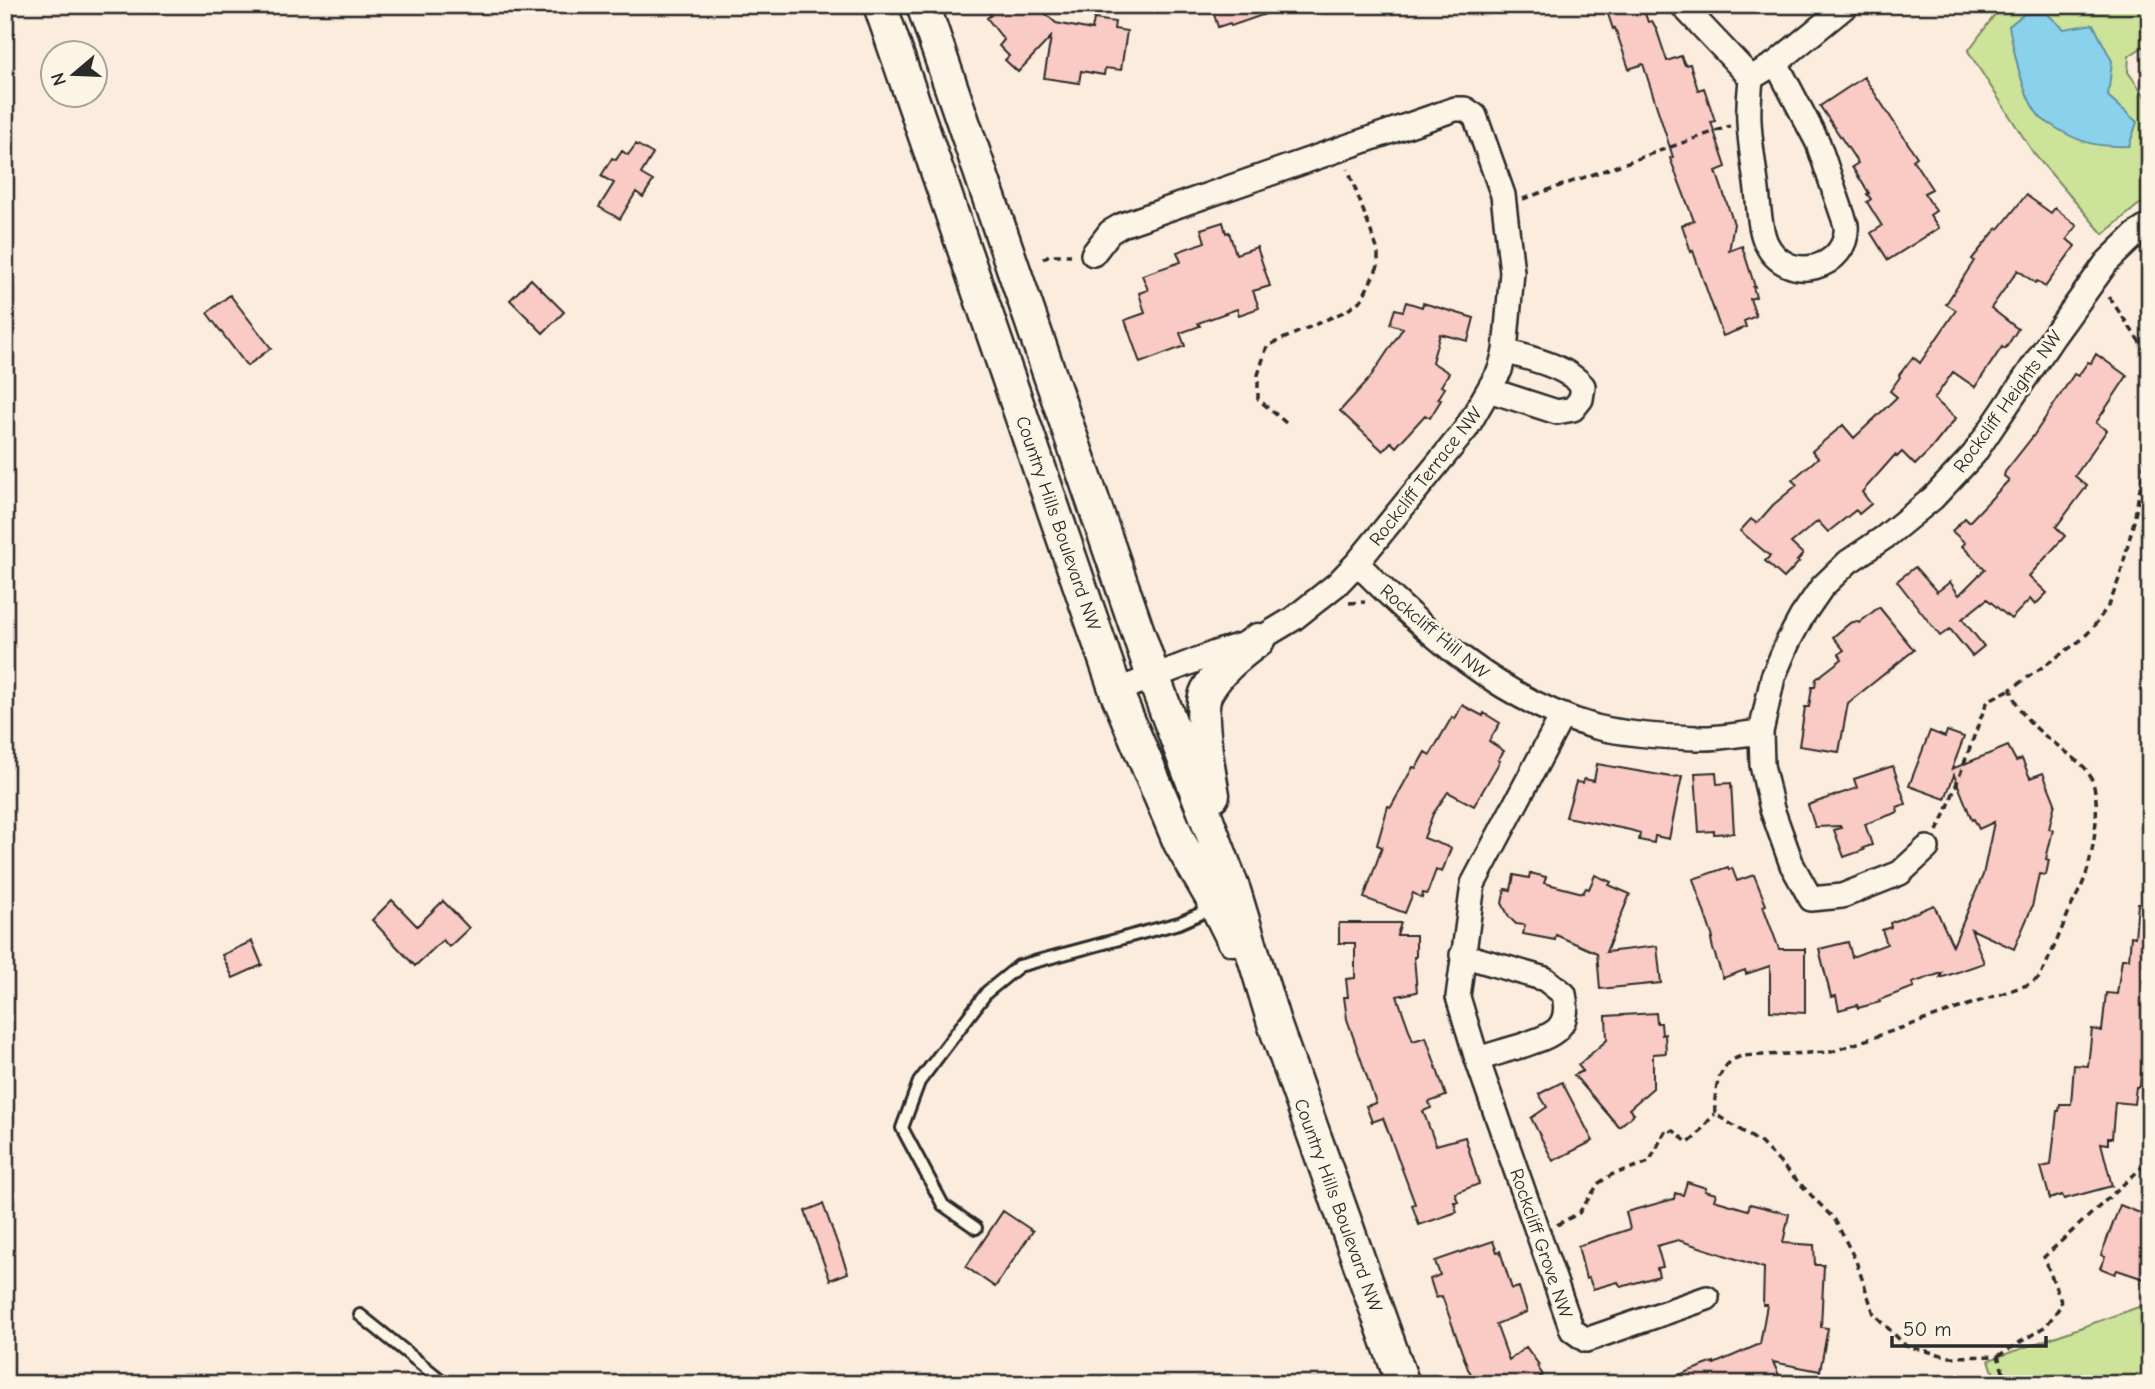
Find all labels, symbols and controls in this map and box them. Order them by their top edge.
north arrow [38,38,108,108]
text: N [46,70,71,89]
street label: Rockcliff Heights NW [1949,326,2067,477]
street label: Rockcliff Terrace NW [1365,402,1487,550]
street label: Country Hills Boulevard NW [1011,413,1105,634]
street label: Rockcliff Hill NW [1375,580,1494,684]
street label: Country Hills Boulevard NW [1289,1096,1387,1315]
street label: Rockcliff Grove NW [1505,1166,1577,1322]
scale bar [1892,1305,2046,1349]
text: 50 m [1903,1317,1952,1341]

